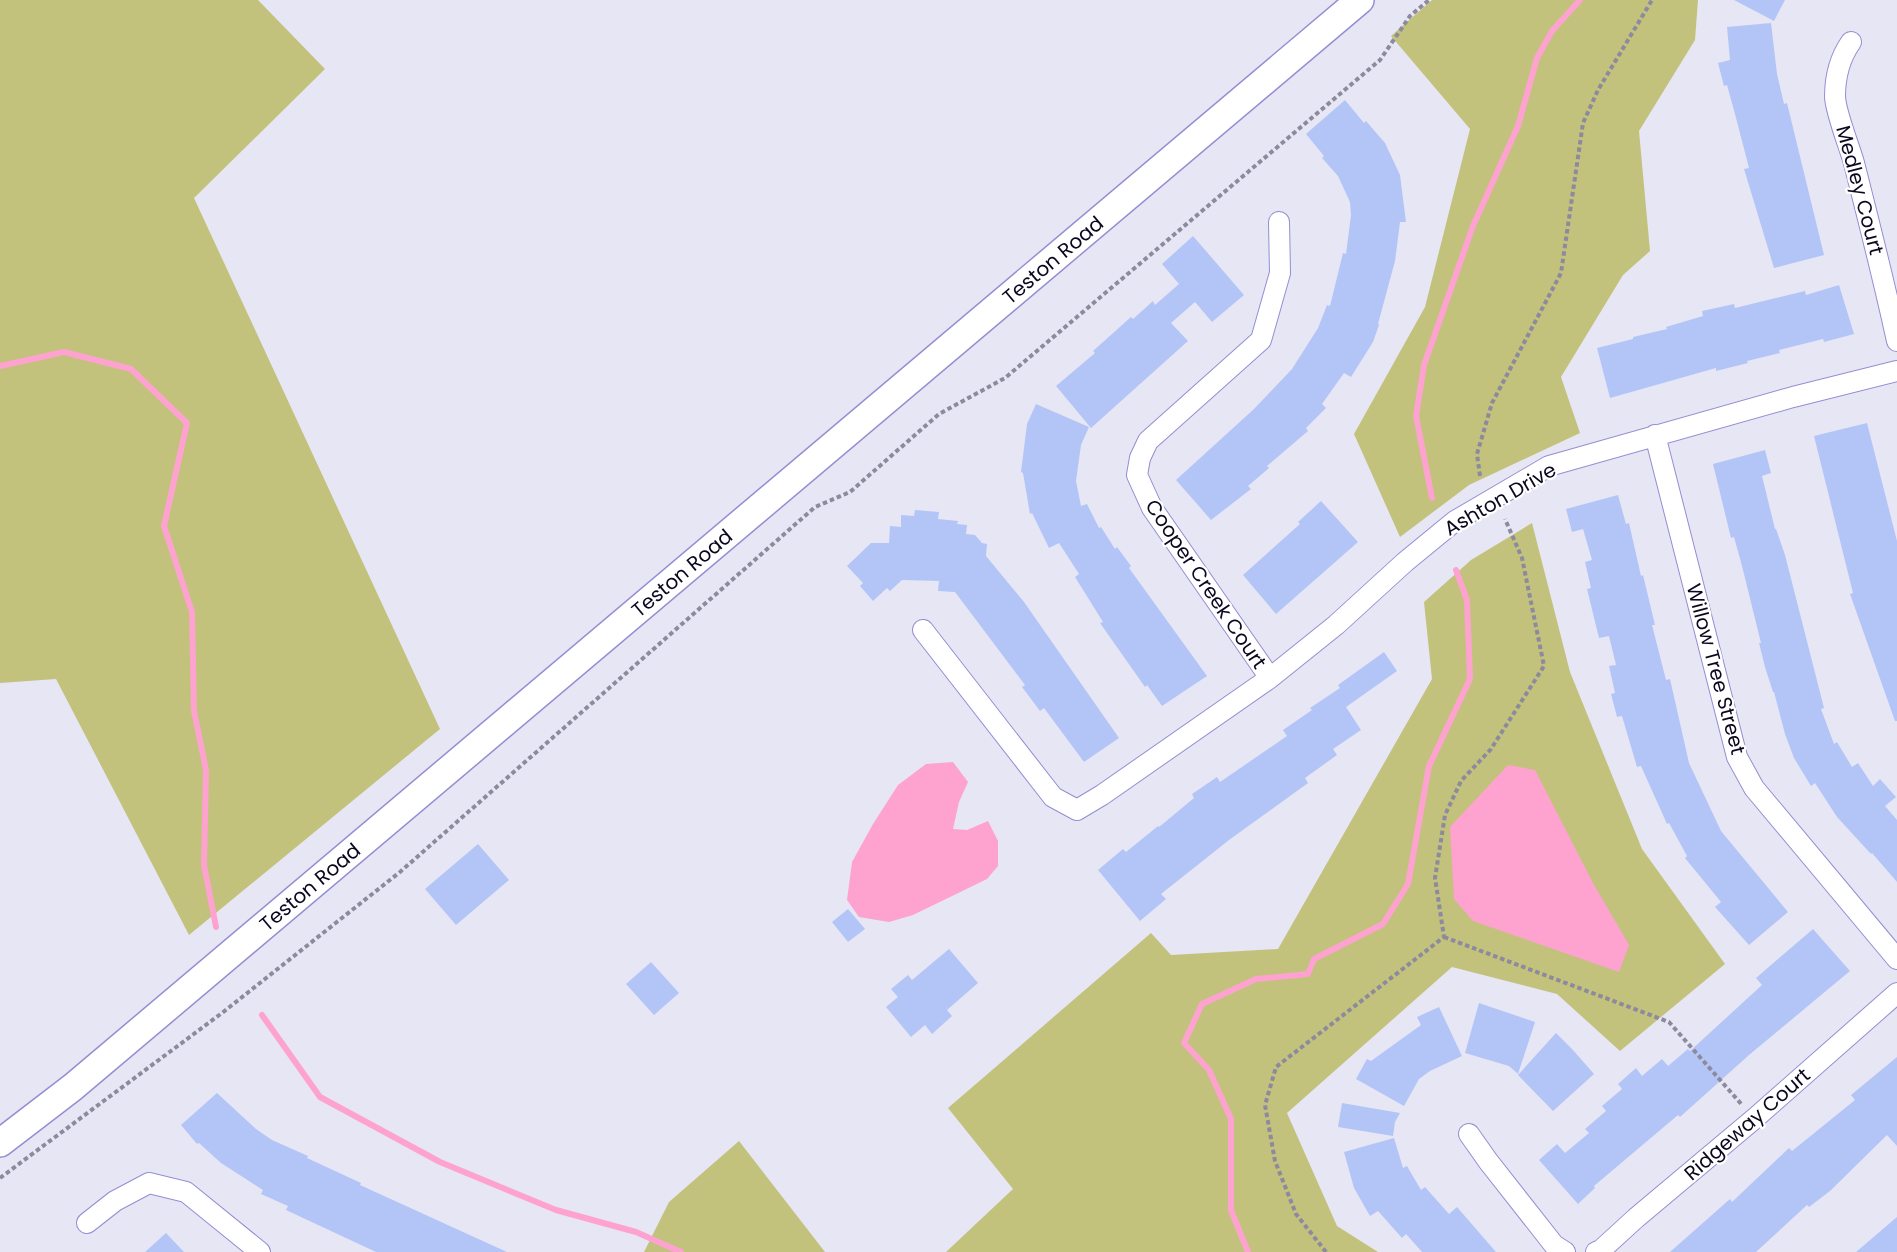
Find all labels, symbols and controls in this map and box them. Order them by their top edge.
street label: Medley Court [1829,122,1891,258]
street label: Teston Road [997,209,1109,311]
street label: Ashton Drive [1439,456,1561,542]
street label: Cooper Creek Court [1139,494,1273,674]
street label: Teston Road [626,522,738,624]
street label: Willow Tree Street [1680,580,1752,758]
street label: Teston Road [254,836,366,938]
street label: Ridgeway Court [1678,1061,1816,1187]

